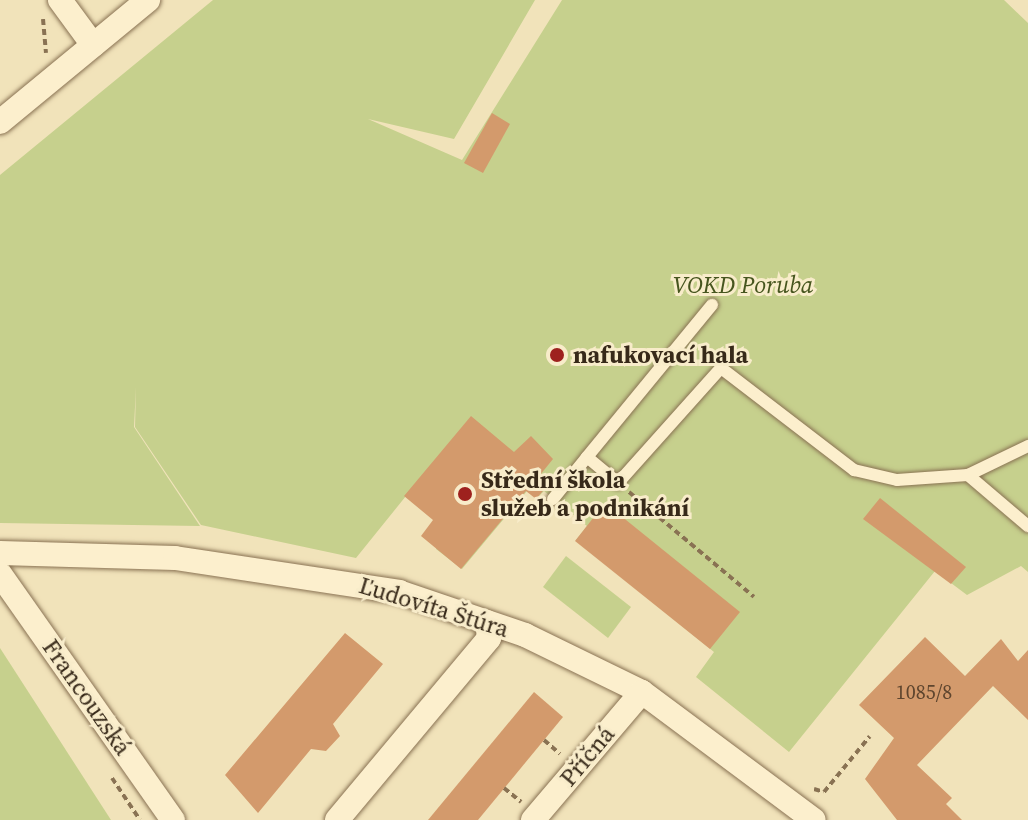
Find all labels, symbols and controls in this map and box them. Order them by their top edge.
park label: VOKD Poruba [673,271,813,299]
place label: nafukovací hala [573,341,748,369]
marker: nafukovací hala [548,346,566,364]
place label: Střední škola služeb a podnikání [481,466,689,522]
marker: Střední škola služeb a podnikání [456,485,474,503]
street label: Ľudovíta Štúra [356,571,512,643]
street label: Francouzská [36,633,138,761]
house number: 1085/8 [896,680,952,704]
street label: Příčná [554,720,620,792]

